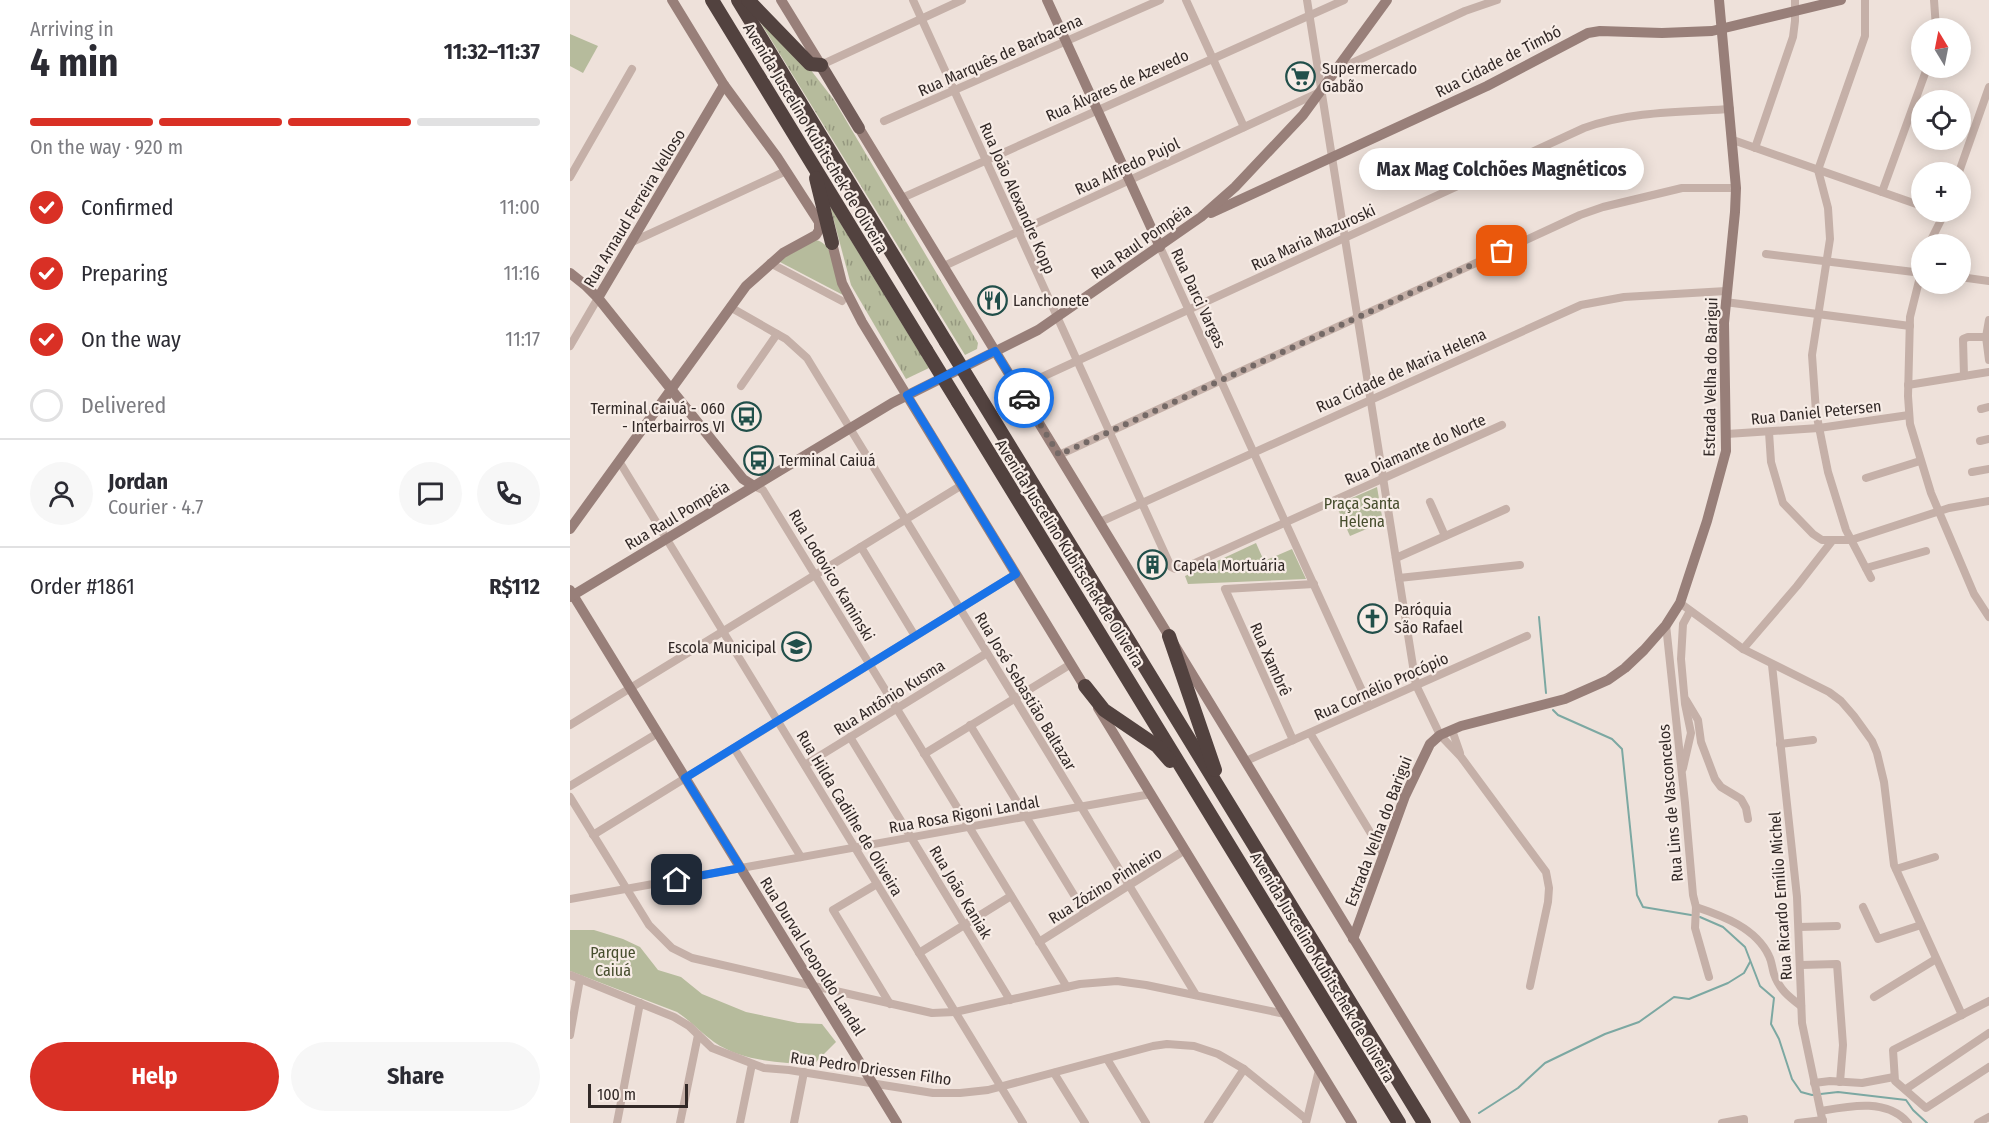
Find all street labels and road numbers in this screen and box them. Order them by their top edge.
street label: Rua Marquês de Barbacena [915,11,1085,100]
street label: Avenida Juscelino Kubitschek de Oliveira [739,20,892,257]
street label: Rua Cidade de Timbó [1432,22,1564,101]
street label: Rua Álvares de Azevedo [1043,45,1192,125]
street label: Rua João Alexandre Kopp [976,120,1060,277]
street label: Rua Arnaud Ferreira Velloso [580,126,689,291]
street label: Rua Alfredo Pujol [1072,134,1182,199]
street label: Rua Raul Pompéia [1087,200,1195,283]
street label: Rua Maria Mazuroski [1248,200,1378,275]
street label: Rua Darci Vargas [1167,245,1230,351]
street label: Estrada Velha do Barigui [1700,297,1721,457]
street label: Rua Cidade de Maria Helena [1313,324,1489,417]
street label: Rua Daniel Petersen [1750,396,1882,429]
street label: Rua Diamante do Norte [1342,410,1489,489]
street label: Avenida Juscelino Kubitschek de Oliveira [991,436,1148,671]
street label: Rua Raul Pompéia [622,477,733,554]
street label: Rua Lodovico Kaminski [785,506,878,644]
street label: Rua José Sebastião Baltazar [971,609,1081,774]
street label: Rua Xambrê [1246,620,1295,699]
street label: Rua Cornélio Procópio [1311,648,1451,725]
street label: Rua Antônio Kusma [830,656,948,739]
street label: Rua Lins de Vasconcelos [1654,723,1687,883]
street label: Rua Hilda Cadilhe de Oliveira [793,727,907,900]
street label: Estrada Velha do Barigui [1341,753,1416,909]
street label: Rua Rosa Rigoni Landal [887,792,1041,837]
street label: Rua Ricardo Emílio Michel [1765,811,1796,981]
street label: Rua João Kaniak [925,842,996,943]
street label: Rua Zózino Pinheiro [1045,843,1165,928]
street label: Avenida Juscelino Kubitschek de Oliveira [1246,849,1399,1086]
street label: Rua Durval Leopoldo Landal [756,874,869,1039]
street label: Rua Pedro Driessen Filho [789,1048,953,1089]

